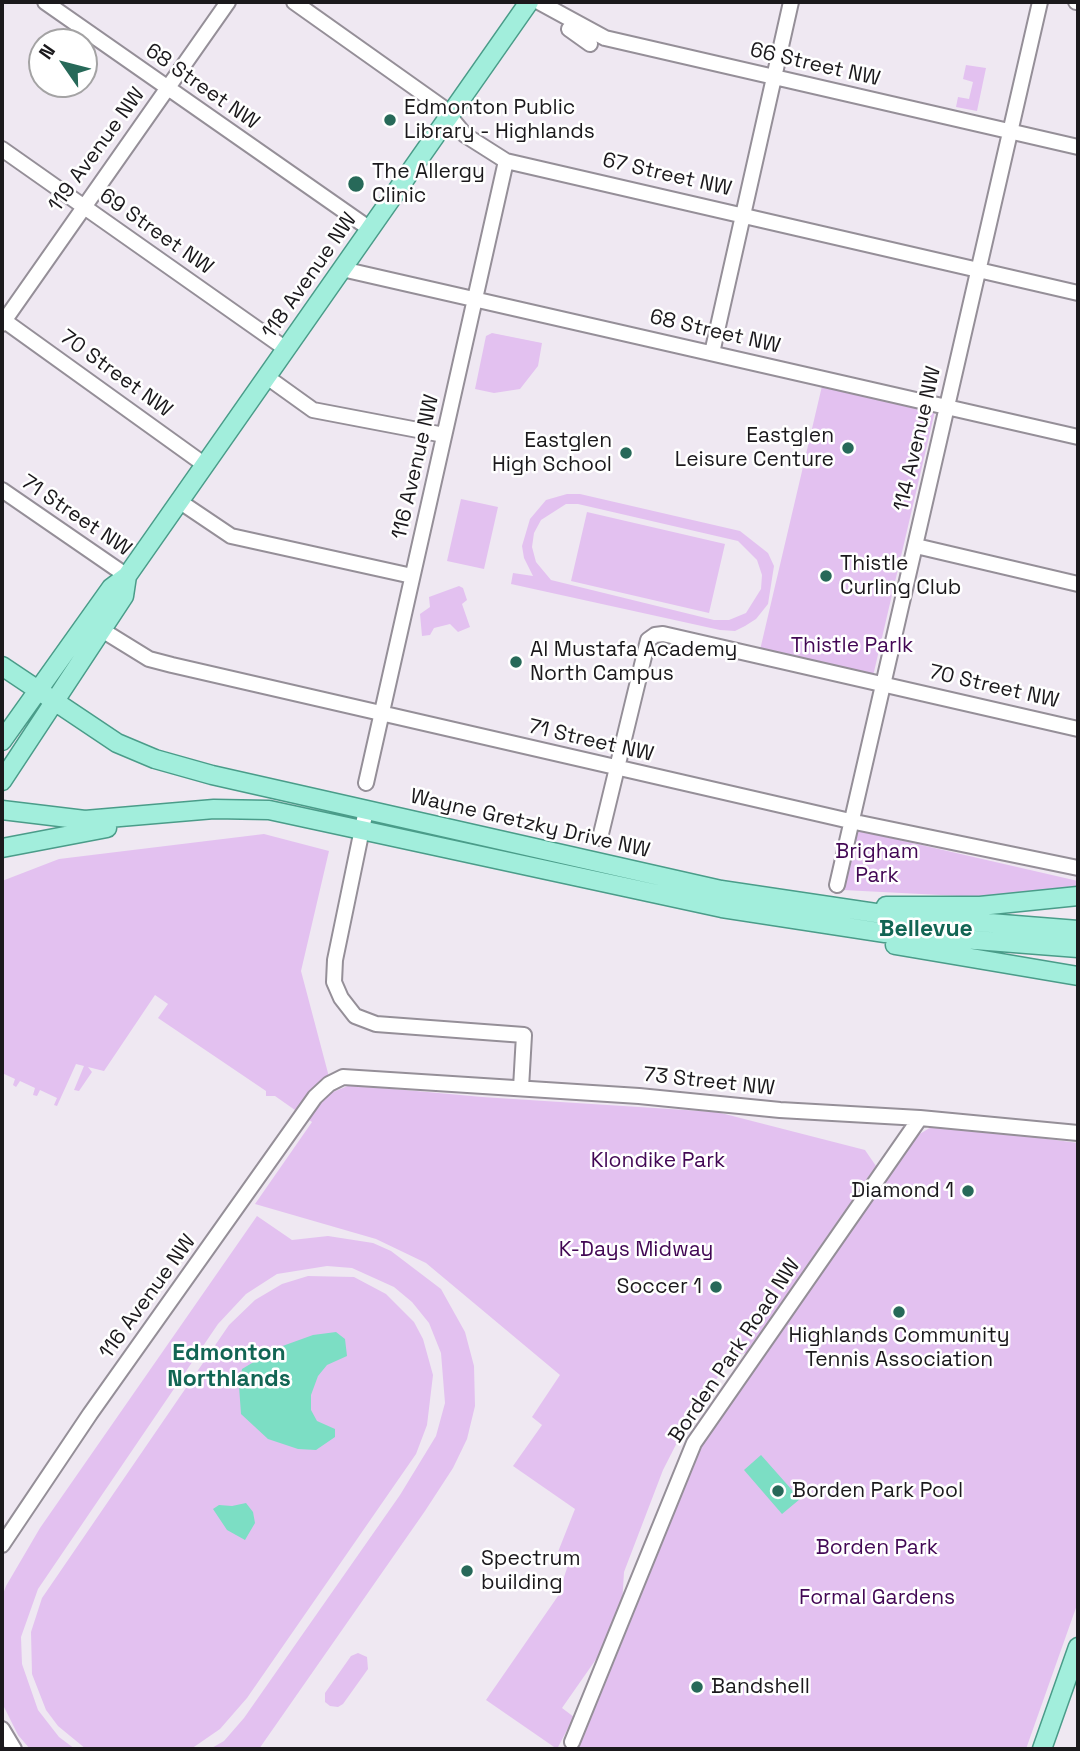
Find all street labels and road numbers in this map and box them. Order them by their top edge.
street label: 68 Street NW [140,38,264,136]
street label: 66 Street NW [747,38,883,92]
street label: 119 Avenue NW [43,83,151,217]
street label: 67 Street NW [600,148,734,202]
street label: 69 Street NW [94,184,218,280]
street label: 118 Avenue NW [257,208,363,344]
street label: 68 Street NW [647,305,783,359]
street label: 70 Street NW [55,325,177,423]
street label: 114 Avenue NW [889,364,947,514]
street label: 116 Avenue NW [387,392,445,542]
street label: 71 Street NW [16,470,136,562]
street label: 70 Street NW [927,660,1061,714]
street label: 71 Street NW [526,714,656,768]
street label: Wayne Gretzky Drive NW [408,784,652,864]
street label: 73 Street NW [642,1063,776,1101]
street label: 116 Avenue NW [94,1230,202,1364]
street label: Borden Park Road NW [664,1254,806,1448]

